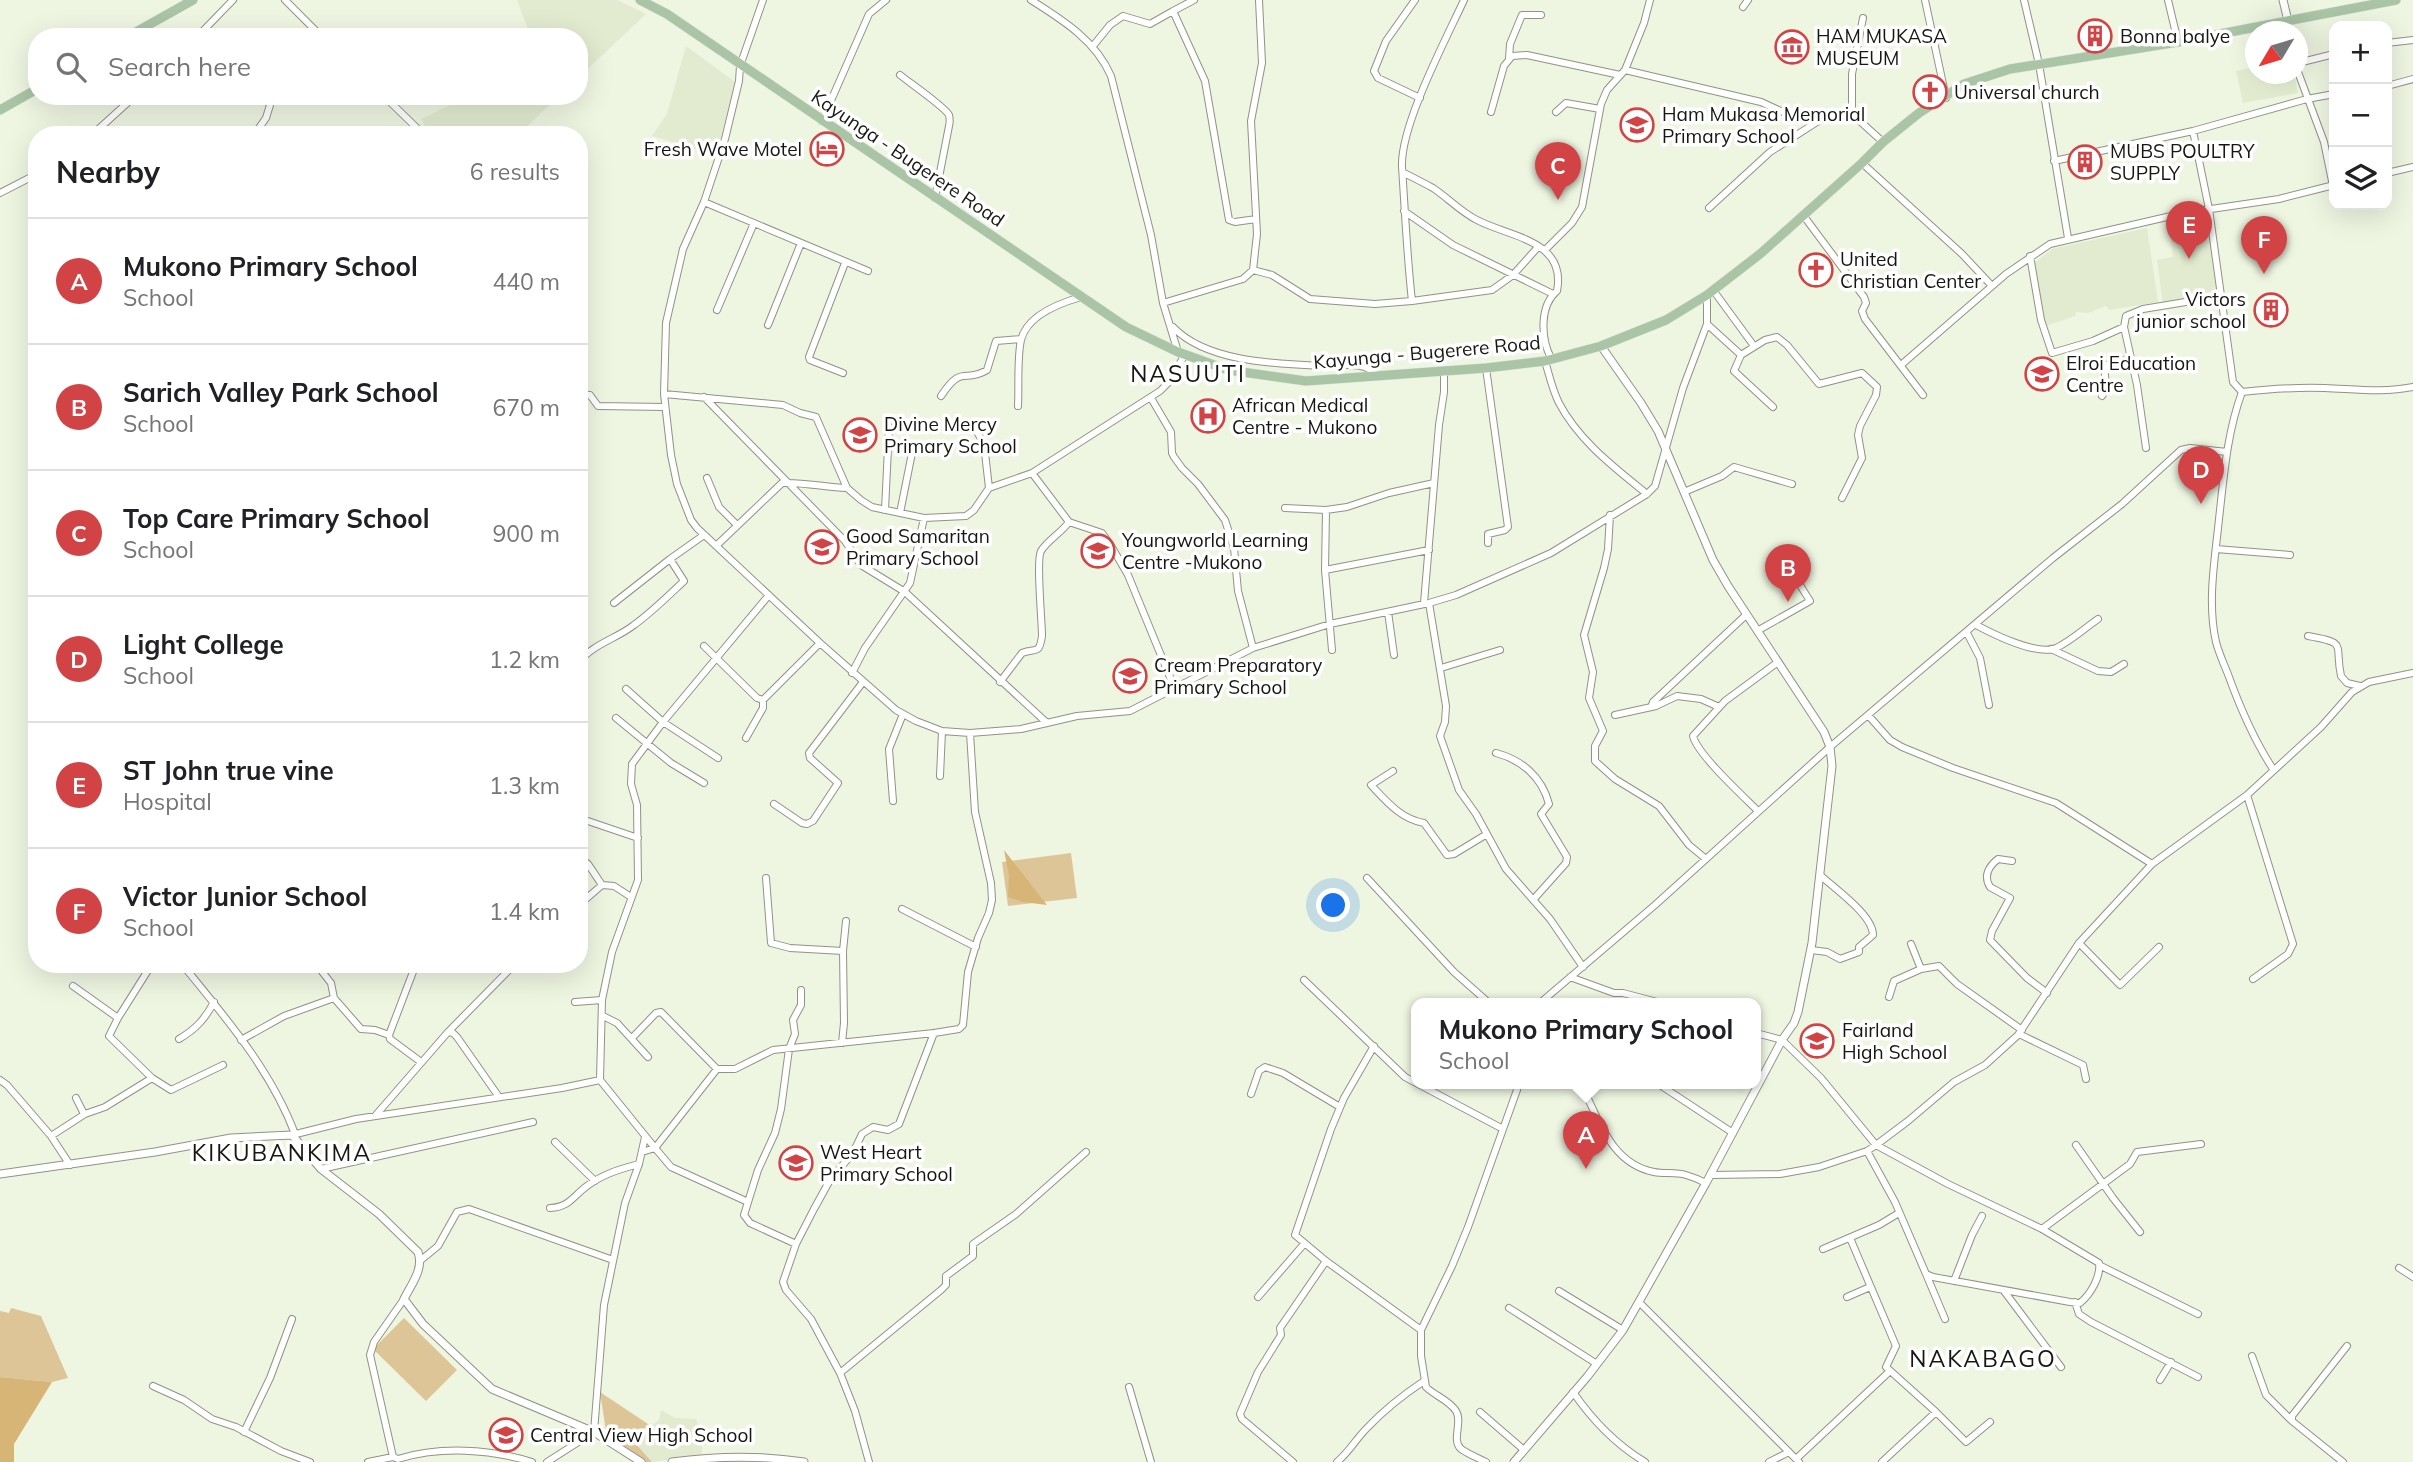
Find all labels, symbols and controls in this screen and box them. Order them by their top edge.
building icon: Bonna balye [2076,17,2114,55]
north arrow [2245,21,2308,84]
map controls [2329,21,2392,210]
button: + [2329,21,2392,84]
place label: HAM MUKASA MUSEUM [1816,24,1947,70]
place label: Bonna balye [2120,24,2230,48]
search box [28,28,588,105]
museum icon: HAM MUKASA MUSEUM [1773,28,1811,66]
icon: search [52,48,90,86]
text: Search here [108,50,251,83]
church icon: Universal church [1911,73,1949,111]
place label: Universal church [1954,80,2100,104]
street label: Kayunga - Bugerere Road [807,84,1009,232]
button: − [2329,84,2392,147]
place label: Ham Mukasa Memorial Primary School [1662,102,1865,148]
school or university icon: Ham Mukasa Memorial Primary School [1618,106,1656,144]
hotel icon: Fresh Wave Motel [808,130,846,168]
place label: Fresh Wave Motel [644,137,802,161]
place label: MUBS POULTRY SUPPLY [2110,139,2255,185]
pin: C [1535,142,1581,200]
building icon: MUBS POULTRY SUPPLY [2066,143,2104,181]
button: layers [2329,147,2392,210]
text: Nearby [56,153,160,191]
text: 6 results [470,157,560,186]
pin: E [2166,201,2212,259]
pin: F [2241,216,2287,274]
place label: United Christian Center [1840,247,1981,293]
text: Mukono Primary School [123,250,418,283]
church icon: United Christian Center [1797,251,1835,289]
text: A [70,267,88,296]
text: 440 m [492,267,560,296]
text: School [123,283,194,312]
place label: Victors junior school [2134,287,2246,333]
building icon: Victors junior school [2252,291,2290,329]
street label: Kayunga - Bugerere Road [1312,330,1542,374]
place label: Elroi Education Centre [2066,351,2196,397]
school or university icon: Elroi Education Centre [2023,355,2061,393]
district label: NASUUTI [1130,359,1246,388]
text: Sarich Valley Park School [123,376,439,409]
text: B [71,393,87,422]
text: 670 m [492,393,560,422]
place label: African Medical Centre - Mukono [1232,393,1377,439]
hospital icon: African Medical Centre - Mukono [1189,397,1227,435]
text: School [123,409,194,438]
place label: Divine Mercy Primary School [884,412,1017,458]
school or university icon: Divine Mercy Primary School [841,416,879,454]
pin: D [2178,446,2224,504]
text: Top Care Primary School [123,502,429,535]
text: C [71,519,87,548]
text: 900 m [492,519,560,548]
place label: Good Samaritan Primary School [846,524,990,570]
school or university icon: Good Samaritan Primary School [803,528,841,566]
place label: Youngworld Learning Centre -Mukono [1121,528,1309,574]
school or university icon: Youngworld Learning Centre -Mukono [1079,532,1117,570]
text: School [123,535,194,564]
pin: B [1765,544,1811,602]
text: Light College [123,628,284,661]
text: D [70,645,88,674]
text: 1.2 km [489,645,560,674]
place label: Cream Preparatory Primary School [1154,653,1322,699]
school or university icon: Cream Preparatory Primary School [1111,657,1149,695]
text: School [123,661,194,690]
text: ST John true vine [123,754,334,787]
text: E [72,771,86,800]
text: 1.3 km [489,771,560,800]
text: Hospital [123,787,212,816]
text: Victor Junior School [123,880,367,913]
your location [1316,888,1350,922]
text: F [72,897,86,926]
text: 1.4 km [489,897,560,926]
text: School [123,913,194,942]
popup [1411,998,1761,1089]
text: Mukono Primary School [1439,1013,1733,1046]
place label: Fairland High School [1842,1018,1947,1064]
school or university icon: Fairland High School [1798,1022,1836,1060]
text: School [1439,1046,1510,1075]
pin: A [1563,1111,1609,1169]
district label: KIKUBANKIMA [192,1138,372,1167]
place label: West Heart Primary School [820,1140,953,1186]
school or university icon: West Heart Primary School [777,1144,815,1182]
district label: NAKABAGO [1909,1344,2057,1373]
school or university icon: Central View High School [487,1416,525,1454]
place label: Central View High School [530,1423,753,1447]

